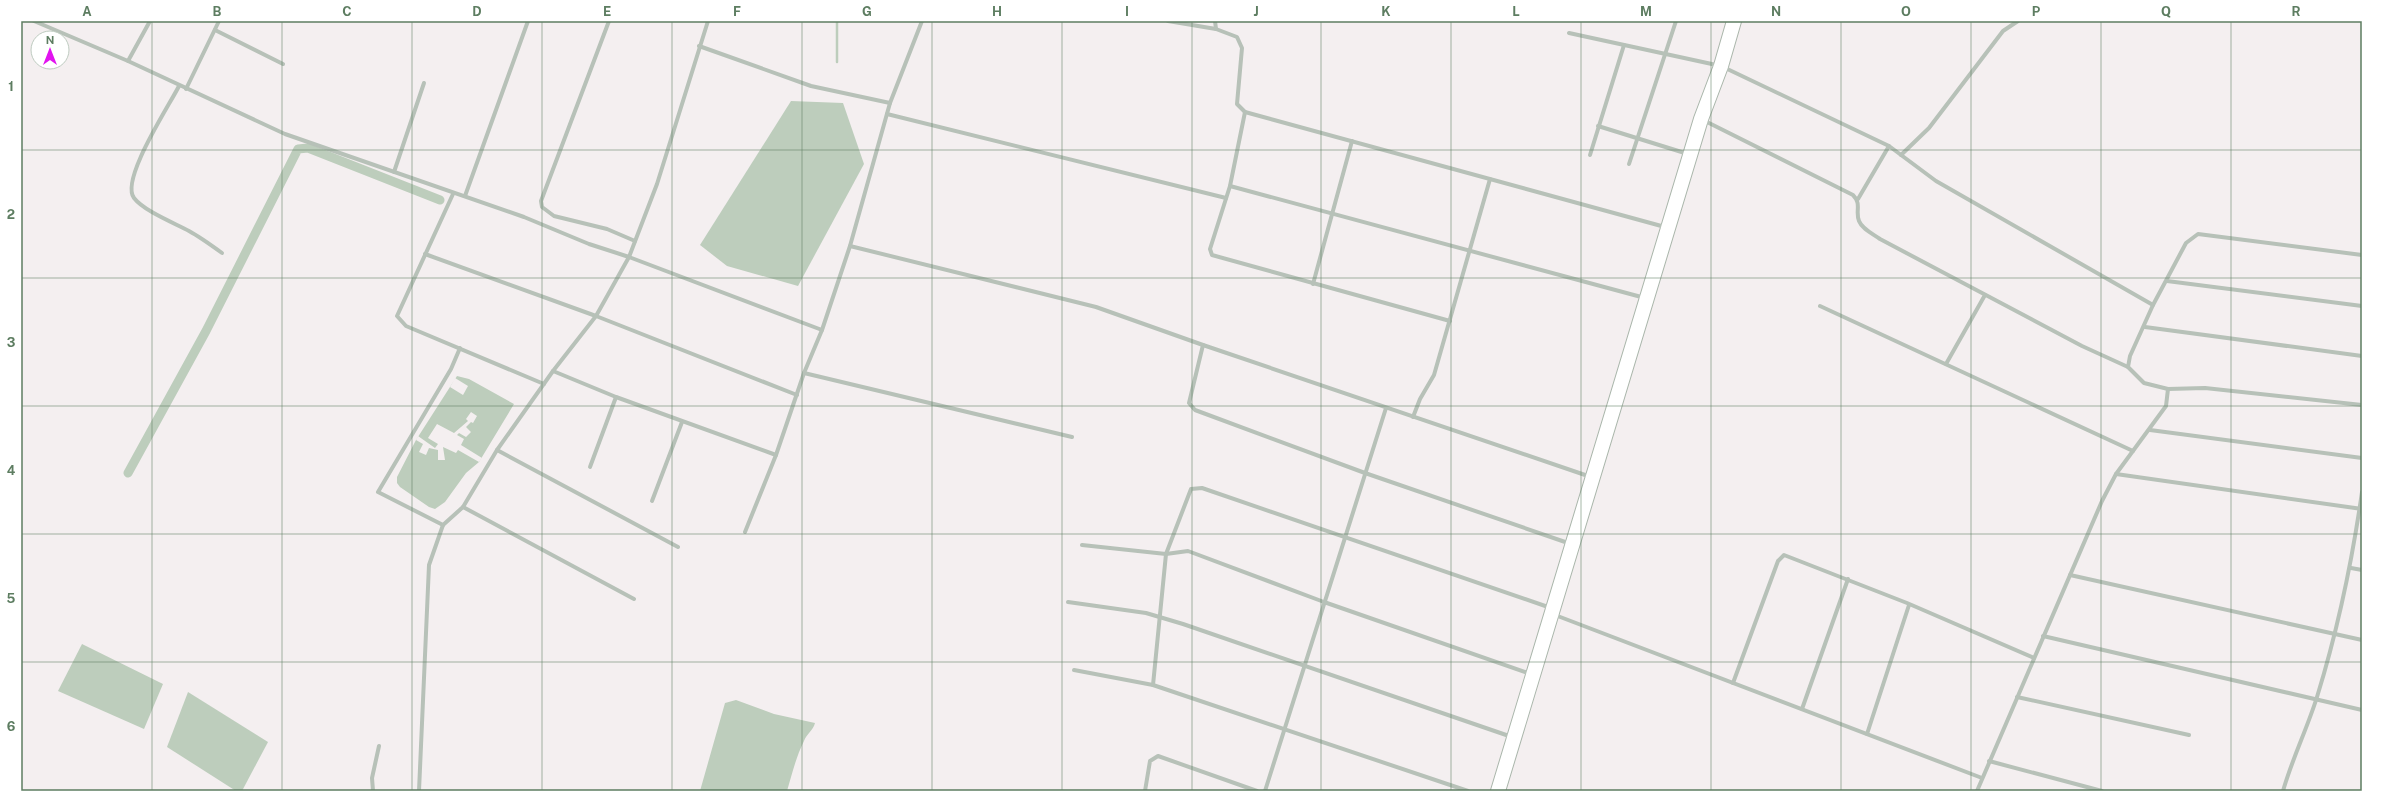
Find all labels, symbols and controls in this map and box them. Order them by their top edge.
text: A [82,4,92,19]
text: B [213,4,222,19]
text: C [342,4,352,19]
text: D [472,4,482,19]
text: E [603,4,611,19]
text: F [733,4,741,19]
text: G [862,4,872,19]
text: H [992,4,1002,19]
text: I [1125,4,1129,19]
text: J [1253,4,1259,19]
text: K [1381,4,1391,19]
text: L [1512,4,1520,19]
text: M [1640,4,1652,19]
text: N [1771,4,1781,19]
text: O [1901,4,1911,19]
text: P [2032,4,2041,19]
text: Q [2161,4,2171,19]
text: R [2291,4,2301,19]
north arrow [30,30,70,70]
text: N [46,34,54,46]
text: 1 [8,79,14,94]
text: 2 [7,207,15,222]
text: 3 [7,335,16,350]
text: 4 [7,463,16,478]
text: 5 [7,591,16,606]
text: 6 [7,719,16,734]

